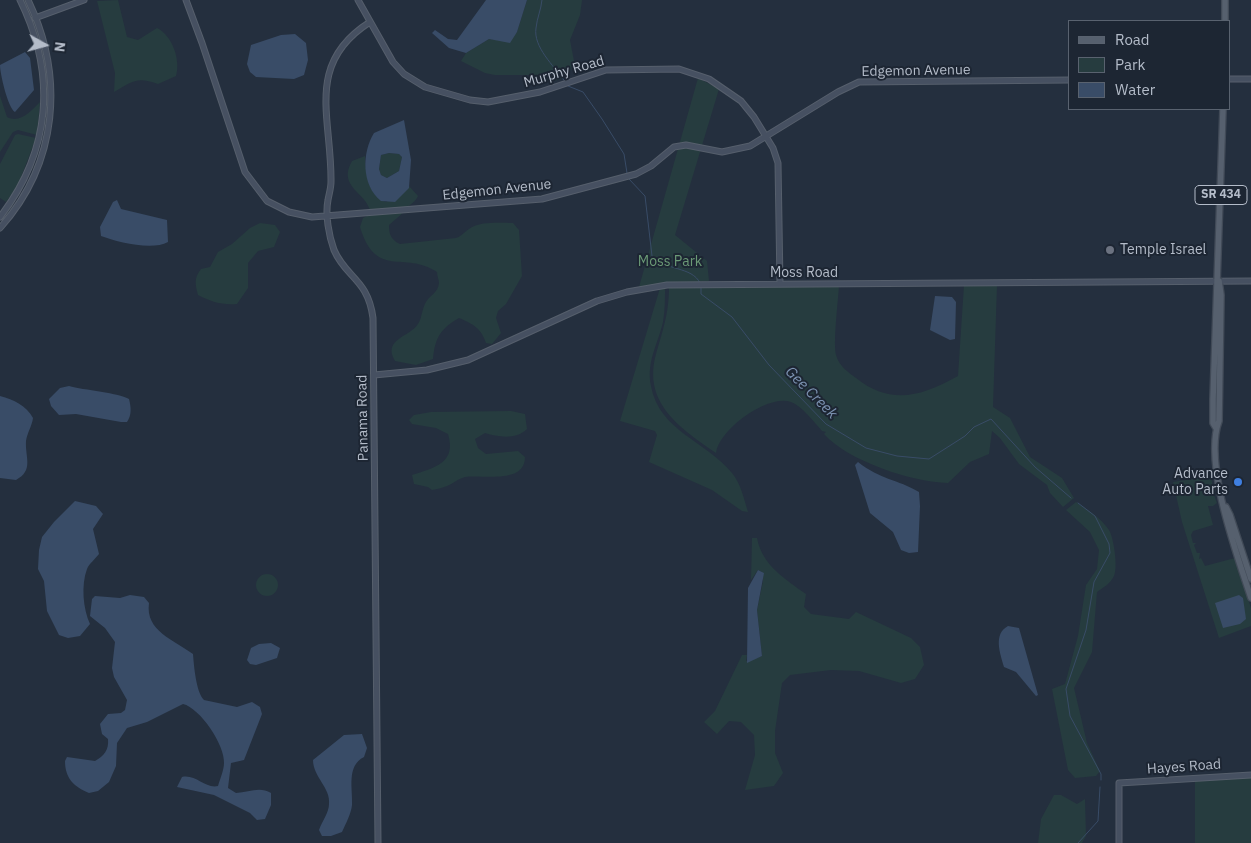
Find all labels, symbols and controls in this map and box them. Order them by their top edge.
north arrow [20,20,70,70]
legend [1068,20,1231,110]
text: Road [1115,30,1150,49]
text: N [50,41,69,53]
street label: Murphy Road [522,53,606,91]
text: Park [1115,55,1145,74]
street label: Edgemon Avenue [861,62,971,80]
text: Water [1115,80,1155,99]
street label: Edgemon Avenue [442,176,552,204]
road number: SR 434 [1195,186,1247,204]
place label: Temple Israel [1120,242,1206,258]
marker: Temple Israel [1104,244,1116,256]
park label: Moss Park [638,254,702,270]
street label: Moss Road [770,265,838,281]
water label: Gee Creek [781,363,841,423]
street label: Panama Road [354,375,372,461]
place label: Advance Auto Parts [1162,466,1228,498]
marker: Advance Auto Parts [1232,476,1244,488]
street label: Hayes Road [1146,756,1222,778]

